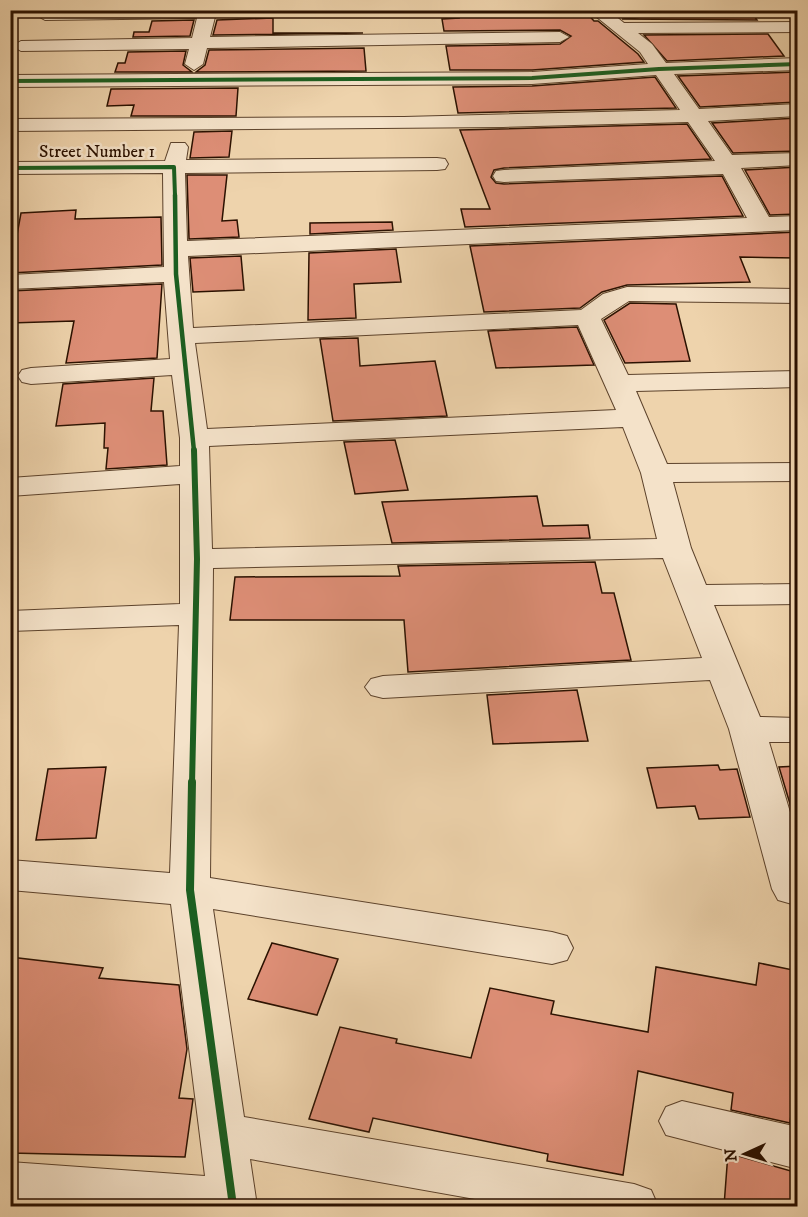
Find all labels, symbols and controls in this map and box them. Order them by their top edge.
street label: Street Number 1 [39,141,155,163]
north arrow [715,1124,775,1184]
text: N [721,1148,741,1162]

